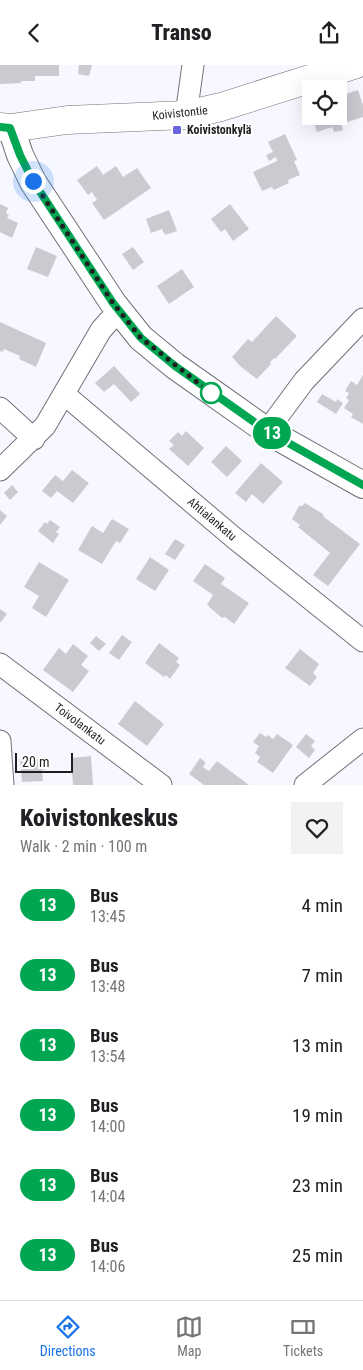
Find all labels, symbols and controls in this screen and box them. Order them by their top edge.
icon: back [20,19,48,47]
icon: share [315,19,343,47]
text: Transo [151,20,212,45]
map controls [302,80,347,125]
button: locate [302,80,347,125]
street label: Koivistontie [152,103,209,123]
place label: Koivistonkylä [187,123,252,137]
marker: Koivistonkylä [171,124,183,136]
your location [21,169,46,194]
unlabelled marker [200,382,222,404]
line badge: 13 [250,417,294,449]
text: 13 [263,422,281,443]
street label: Ahtialankatu [185,494,239,544]
street label: Toivolankatu [52,700,108,748]
scale bar [15,750,72,773]
text: 20 m [22,754,50,770]
button: heart [291,802,343,854]
text: Koivistonkeskus [20,804,178,832]
text: Walk · 2 min · 100 m [20,837,147,856]
text: Bus [90,884,119,907]
text: 13 [38,894,57,915]
text: 4 min [301,894,343,917]
text: 13:45 [90,907,125,926]
text: Bus [90,954,119,977]
text: 13 [38,964,57,985]
text: 7 min [301,964,343,987]
text: 13:48 [90,977,125,996]
text: Bus [90,1024,119,1047]
text: 13 [38,1034,57,1055]
text: 13 min [292,1034,343,1057]
text: 13:54 [90,1047,125,1066]
text: Bus [90,1094,119,1117]
text: 13 [38,1104,57,1125]
text: 19 min [292,1104,343,1127]
text: 14:00 [90,1117,125,1136]
text: Bus [90,1164,119,1187]
text: 13 [38,1174,57,1195]
text: 23 min [292,1174,343,1197]
text: 14:04 [90,1187,125,1206]
text: Bus [90,1234,119,1257]
text: 13 [38,1244,57,1265]
text: 25 min [292,1244,343,1267]
text: 14:06 [90,1257,125,1276]
tab: Directions [40,1313,96,1359]
tab: Map [175,1313,203,1359]
tab: Tickets [283,1313,323,1359]

